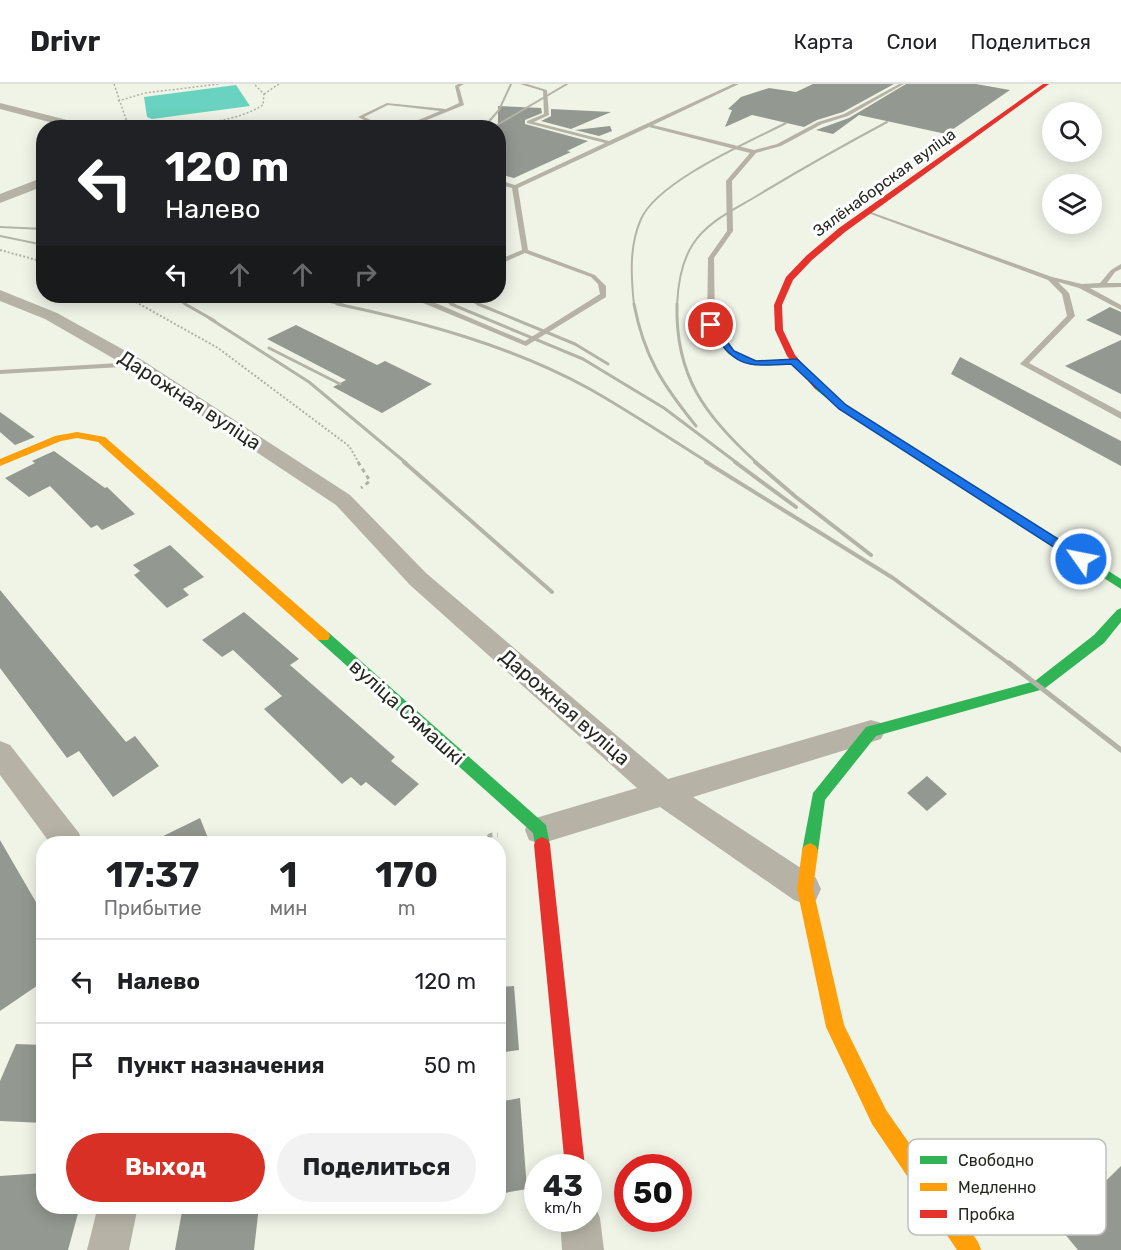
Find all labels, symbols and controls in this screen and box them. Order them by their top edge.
text: Drivr [30,25,100,58]
text: Карта [793,29,853,54]
text: Слои [886,29,937,54]
text: Поделиться [970,29,1091,54]
map controls [1042,102,1102,234]
button: search [1042,102,1102,162]
street label: Зялёнаборская вуліца [809,124,959,240]
text: 120 m [165,142,289,192]
icon: left [66,144,144,222]
button: layers [1042,174,1102,234]
text: Налево [165,193,261,225]
icon: left [160,258,193,291]
icon: ahead [223,258,256,291]
icon: ahead [286,258,319,291]
icon: right [349,258,382,291]
pin [685,299,736,350]
icon: arrive [694,308,727,341]
street label: Дарожная вуліца [114,345,266,455]
position arrow [1049,527,1113,591]
street label: Дарожная вуліца [495,644,635,770]
street label: вуліца Сямашкі [345,654,469,770]
text: 17:37 [106,853,199,896]
text: 1 [279,853,297,896]
text: 170 [375,853,438,896]
text: Прибытие [104,896,202,920]
text: мин [269,896,307,920]
text: m [398,896,416,920]
icon: left [66,965,99,998]
text: Налево [117,968,200,995]
text: 120 m [415,968,476,995]
icon: arrive [66,1049,99,1082]
text: Пункт назначения [117,1052,325,1079]
text: 50 m [424,1052,476,1079]
button: Выход [66,1133,265,1202]
button: Поделиться [277,1133,476,1202]
legend [908,1139,1106,1235]
text: Свободно [958,1151,1034,1170]
speed limit sign: 50 [614,1154,692,1232]
text: 43 [543,1168,583,1204]
text: Медленно [958,1178,1036,1197]
text: km/h [544,1199,582,1217]
text: Пробка [958,1205,1015,1224]

